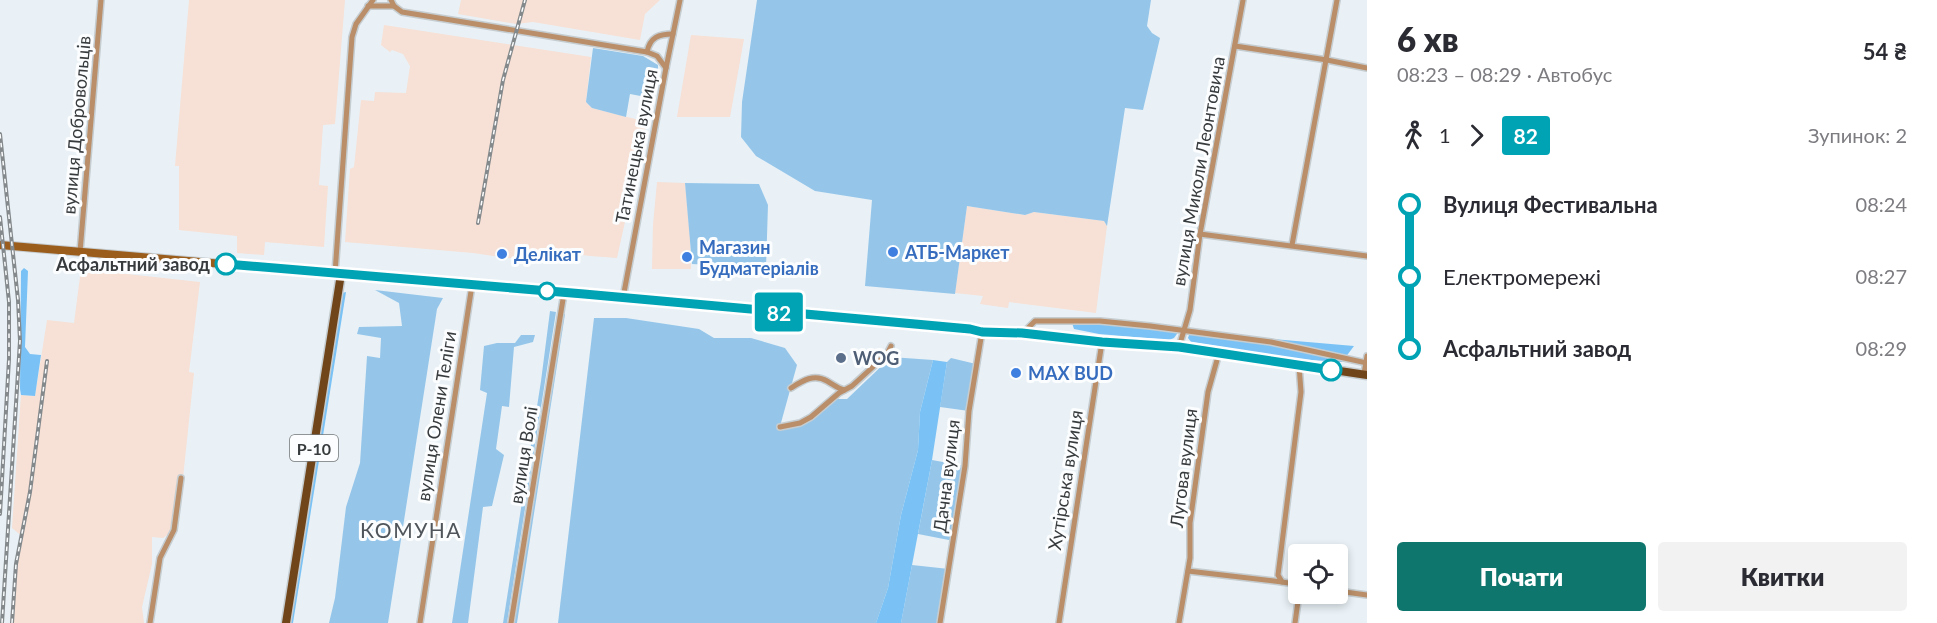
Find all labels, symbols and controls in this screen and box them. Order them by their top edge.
text: 6 хв [1397,19,1458,59]
street label: вулиця Добровольців [57,35,95,215]
text: 54 ₴ [1863,38,1907,65]
street label: вулиця Миколи Леонтовича [1167,54,1229,288]
text: 08:23 – 08:29 · Автобус [1397,62,1612,86]
street label: Татинецька вулиця [610,67,662,225]
icon: walk [1397,119,1430,152]
icon: forward [1460,119,1493,152]
text: 1 [1439,123,1451,147]
text: 82 [1514,123,1538,148]
text: Зупинок: 2 [1808,123,1907,147]
text: Вулиця Фестивальна [1443,191,1658,218]
text: 08:24 [1856,192,1907,216]
place label: Магазин Будматеріалів [699,236,819,279]
place label: АТБ-Маркет [904,241,1010,263]
place label: Делікат [514,243,582,265]
marker: АТБ-Маркет [886,245,900,259]
marker: Делікат [495,247,509,261]
marker: Магазин Будматеріалів [680,250,694,264]
place label: Асфальтний завод [55,253,211,275]
marker: Асфальтний завод [215,253,237,275]
text: Електромережі [1443,263,1601,290]
text: 08:27 [1856,264,1907,288]
unlabelled marker [538,282,556,300]
line badge: 82 [752,292,806,332]
text: 82 [767,300,791,325]
street label: вулиця Олени Теліги [412,329,460,503]
text: Асфальтний завод [1443,335,1631,362]
text: 08:29 [1856,336,1907,360]
place label: WOG [853,347,899,369]
marker: WOG [834,351,848,365]
unlabelled marker [1320,359,1342,381]
place label: MAX BUD [1028,362,1113,384]
marker: MAX BUD [1009,366,1023,380]
street label: вулиця Волі [504,405,542,505]
street label: Лугова вулиця [1165,407,1201,530]
street label: Хутірська вулиця [1043,408,1087,552]
street label: Дачна вулиця [928,418,964,534]
road number: Р-10 [290,435,338,461]
district label: КОМУНА [360,517,462,542]
button: Почати [1397,542,1646,611]
button: Квитки [1658,542,1907,611]
map controls [1288,544,1348,604]
button: locate [1288,544,1348,604]

